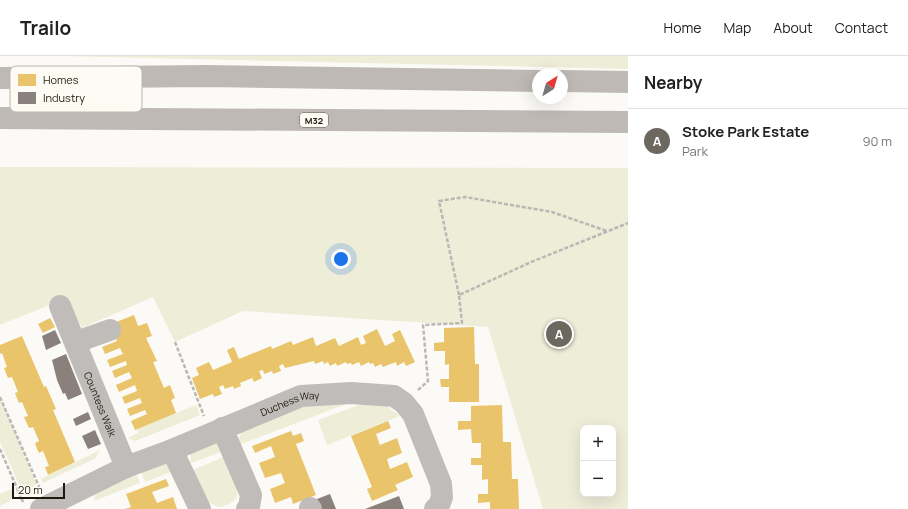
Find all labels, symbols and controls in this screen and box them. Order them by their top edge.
text: Trailo [20,15,71,41]
text: Home [664,18,701,37]
text: Map [723,18,751,37]
text: About [773,18,813,37]
text: Contact [835,18,888,37]
legend [10,66,142,112]
north arrow [532,68,568,104]
text: Nearby [644,71,702,94]
text: Homes [43,72,79,87]
text: Industry [43,90,85,105]
road number: M32 [300,113,328,127]
text: Stoke Park Estate [682,121,809,142]
text: A [653,132,661,150]
text: 90 m [862,132,892,150]
text: Park [682,142,708,160]
your location [331,249,351,269]
pin: A [546,319,572,349]
street label: Countess Walk [81,370,120,440]
street label: Duchess Way [258,388,320,419]
map controls [580,425,616,497]
button: + [580,425,616,461]
button: − [580,461,616,497]
scale bar [12,481,65,500]
text: 20 m [18,482,43,497]

